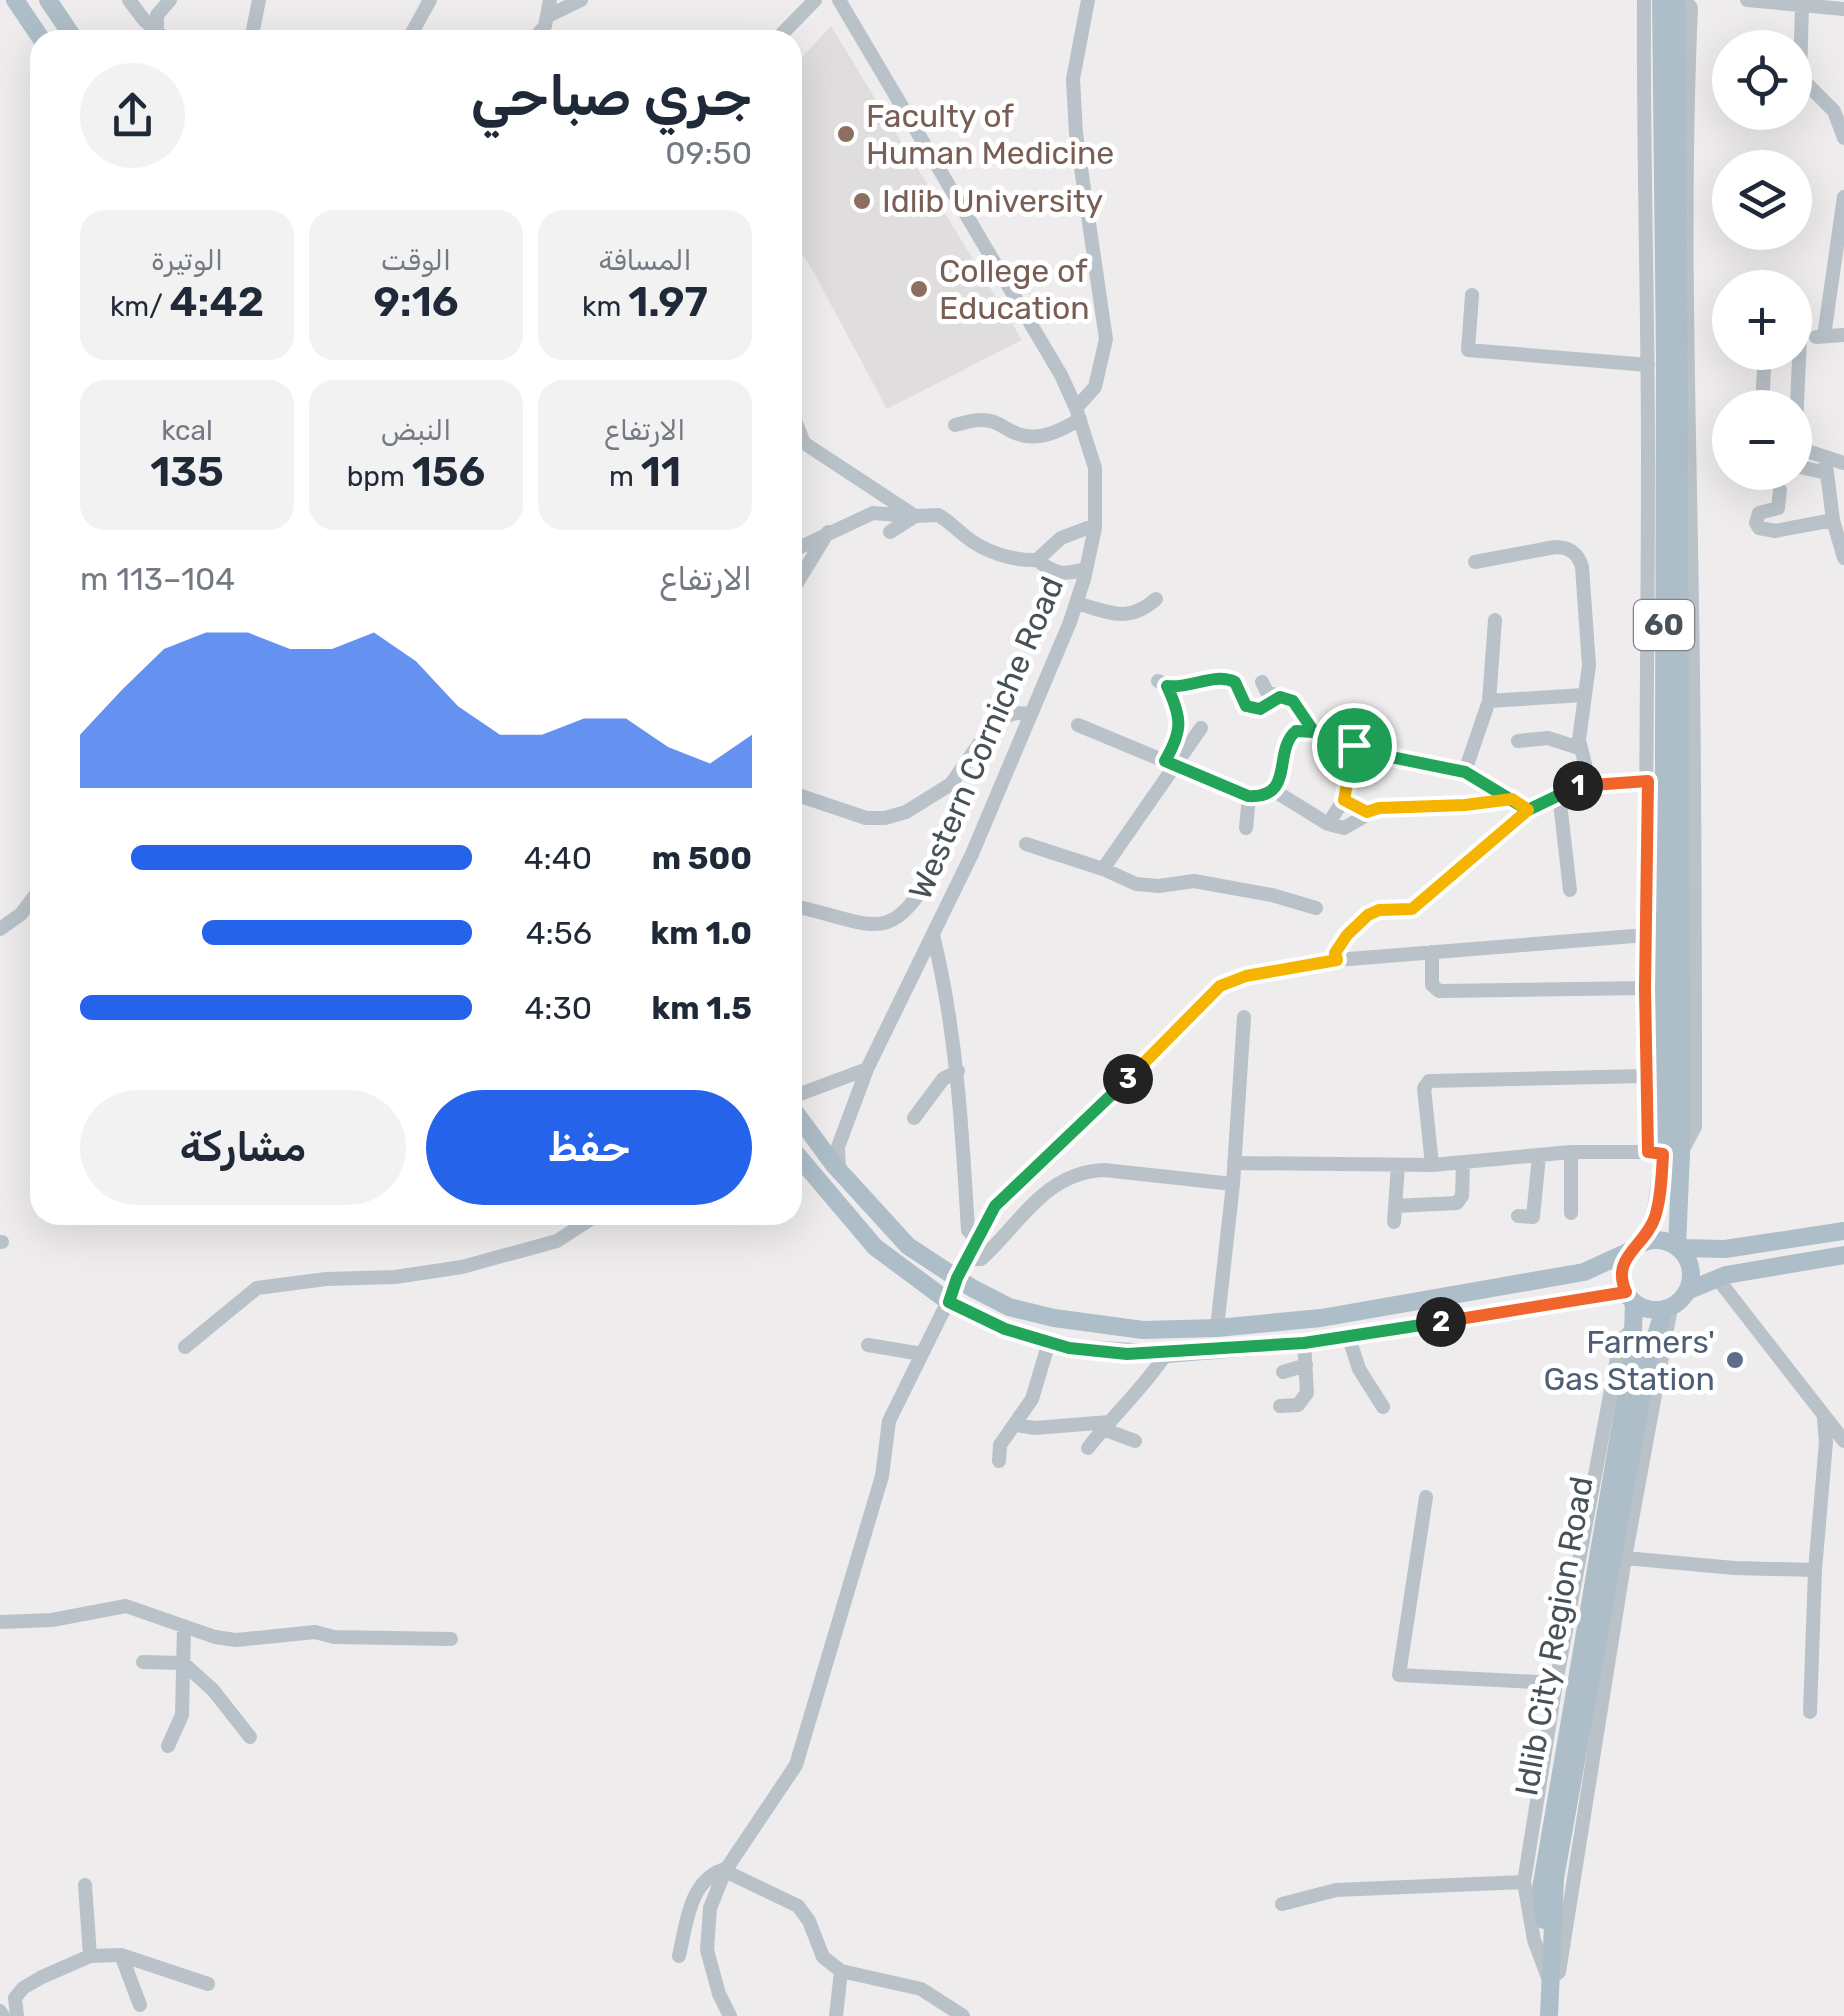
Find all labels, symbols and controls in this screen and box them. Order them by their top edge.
map controls [1712,30,1812,490]
button: locate [1712,30,1812,130]
button: share [80,63,185,168]
text: جري صباحي [471,64,752,129]
place label: Faculty of Human Medicine [866,97,1114,172]
marker: Faculty of Human Medicine [835,123,857,145]
text: 09:50 [665,134,752,172]
button: layers [1712,150,1812,250]
place label: Idlib University [882,182,1103,220]
marker: Idlib University [851,190,873,212]
text: الوتيرة [151,244,223,277]
text: الوقت [381,244,451,277]
text: المسافة [598,244,692,277]
place label: College of Education [939,252,1090,327]
button: + [1712,270,1812,370]
text: 4:42 [170,277,264,327]
text: 9:16 [373,277,459,327]
text: 1.97 [628,277,708,327]
marker: College of Education [908,278,930,300]
text: /km [110,290,170,323]
text: km [582,290,628,323]
button: − [1712,390,1812,490]
text: kcal [161,414,213,447]
text: النبض [381,414,451,447]
text: الارتفاع [605,414,685,447]
text: 135 [150,447,224,497]
text: 156 [412,447,485,497]
text: 11 [641,447,681,497]
text: bpm [347,460,412,493]
text: m [609,460,641,493]
text: 104–113 m [80,560,235,598]
text: الارتفاع [660,560,752,598]
street label: Western Corniche Road [901,571,1071,905]
road number: 60 [1634,600,1694,650]
pin [1312,703,1397,788]
icon: arrive [1327,718,1382,773]
pin: 1 [1553,761,1603,811]
text: 1 [1571,769,1585,802]
text: 4:40 [524,839,592,877]
text: 500 m [652,839,752,877]
text: 4:56 [526,914,592,952]
text: 1.0 km [651,914,752,952]
text: 4:30 [524,989,592,1027]
text: 1.5 km [651,989,752,1027]
pin: 3 [1103,1054,1153,1104]
text: 3 [1119,1062,1137,1095]
button: مشاركة [80,1090,406,1205]
button: حفظ [426,1090,752,1205]
pin: 2 [1416,1297,1466,1347]
text: 2 [1432,1305,1450,1338]
place label: Farmers' Gas Station [1543,1323,1715,1398]
marker: Farmers' Gas Station [1724,1349,1746,1371]
street label: Idlib City Region Road [1507,1473,1601,1799]

